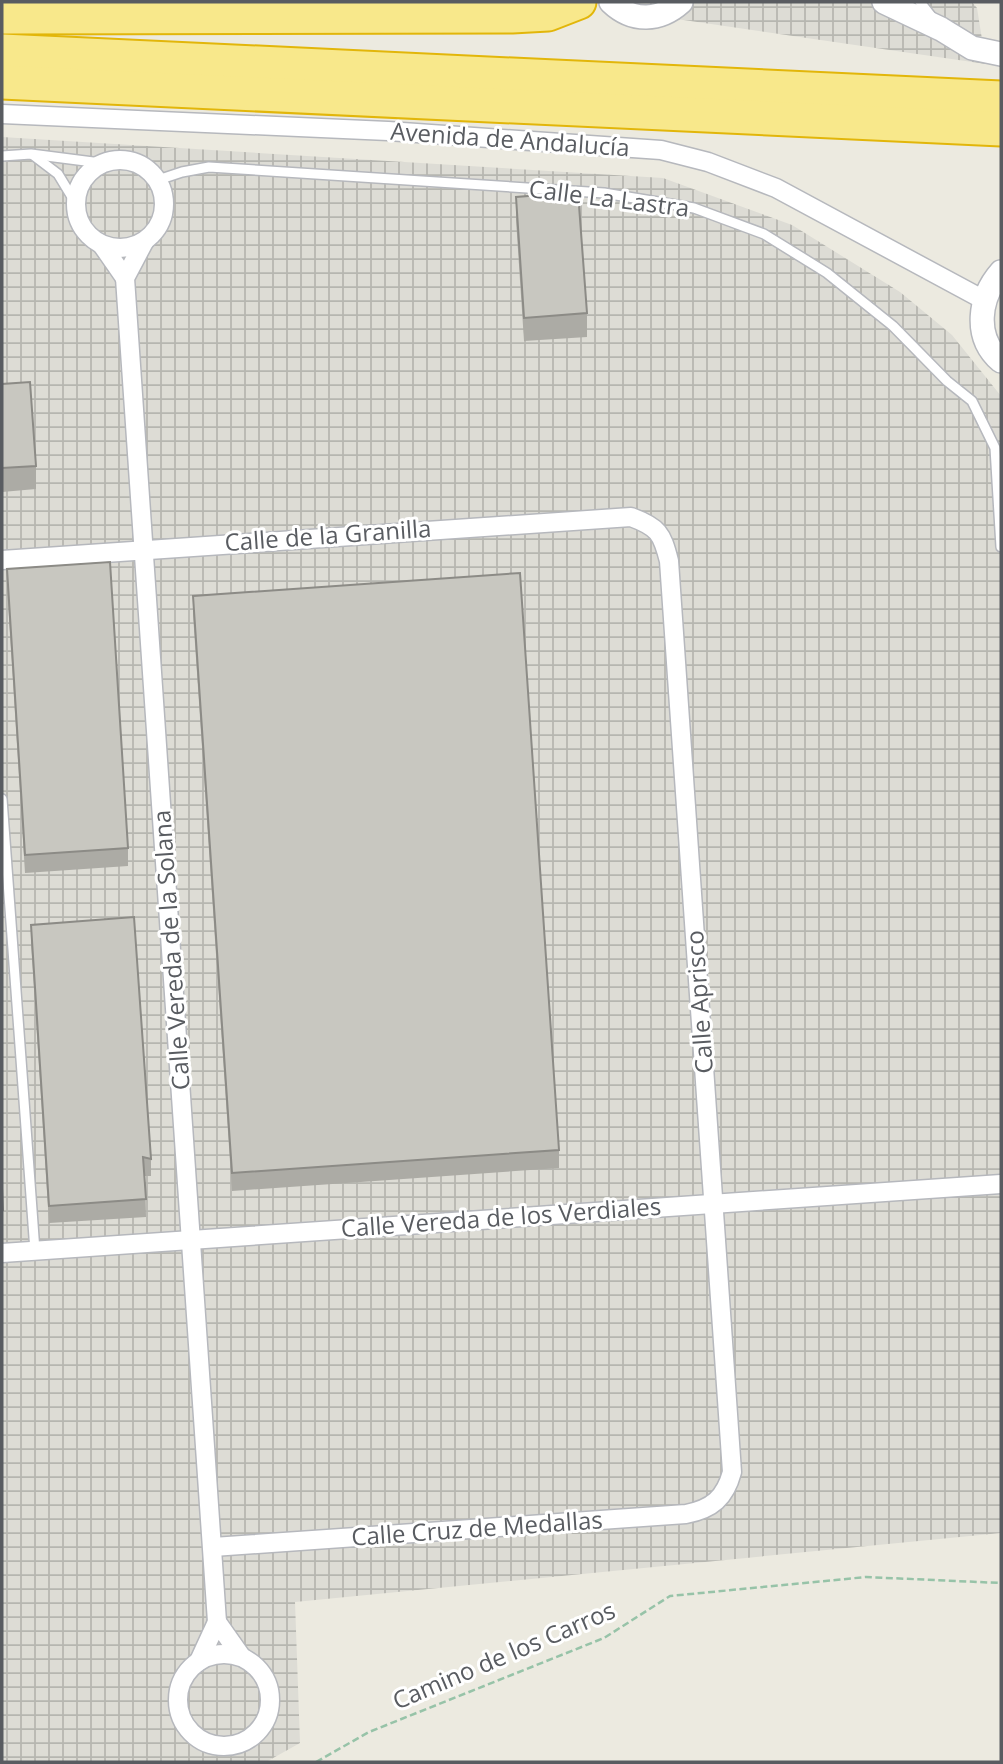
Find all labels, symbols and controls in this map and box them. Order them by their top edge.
street label: Avenida de Andalucía [389,114,631,163]
street label: Calle La Lastra [527,171,691,224]
street label: Calle de la Granilla [223,511,432,558]
street label: Calle Vereda de la Solana [144,809,197,1091]
street label: Calle Aprisco [677,929,720,1075]
street label: Calle Vereda de los Verdiales [340,1189,662,1244]
street label: Calle Cruz de Medallas [350,1502,604,1553]
street label: Camino de los Carros [387,1593,620,1716]

